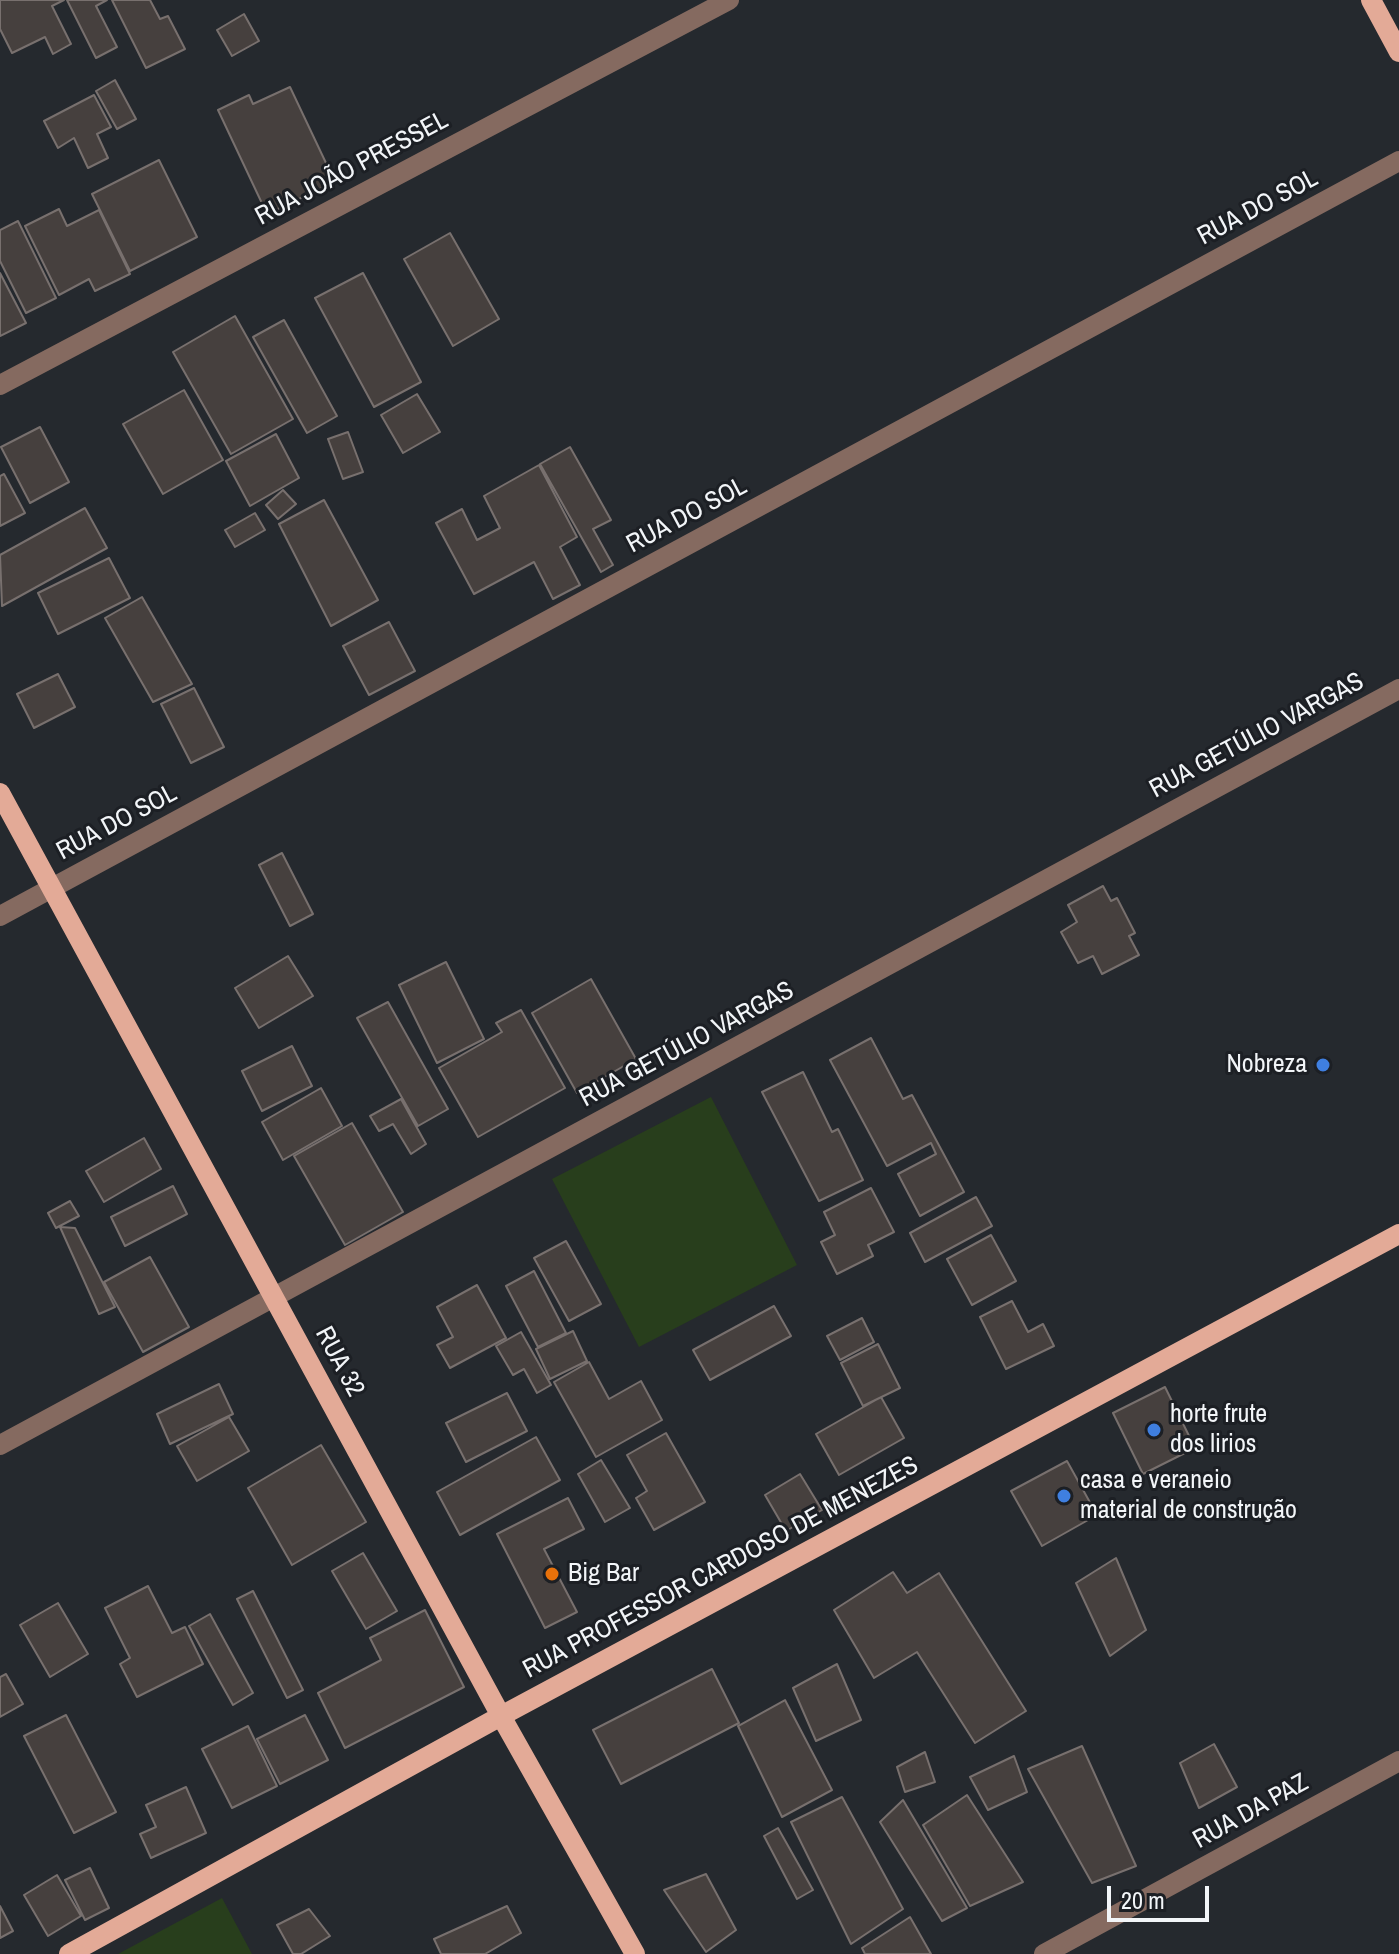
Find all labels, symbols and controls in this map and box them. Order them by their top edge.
street label: RUA JOÃO PRESSEL [251,105,453,233]
street label: RUA DO SOL [1193,163,1323,253]
street label: RUA DO SOL [622,471,752,561]
street label: RUA GETÚLIO VARGAS [1145,666,1369,806]
street label: RUA DO SOL [52,778,182,868]
street label: RUA GETÚLIO VARGAS [575,975,799,1115]
place label: Nobreza [1226,1049,1307,1081]
marker: Nobreza [1314,1056,1332,1074]
street label: RUA 32 [308,1322,370,1402]
place label: horte frute dos lirios [1170,1399,1267,1460]
marker: horte frute dos lirios [1145,1421,1163,1439]
street label: RUA PROFESSOR CARDOSO DE MENEZES [518,1450,924,1686]
place label: casa e veraneio material de construção [1080,1465,1297,1526]
marker: casa e veraneio material de construção [1055,1487,1073,1505]
place label: Big Bar [568,1558,639,1590]
marker: Big Bar [543,1565,561,1583]
street label: RUA DA PAZ [1188,1768,1314,1856]
scale bar [1111,1870,1213,1920]
text: 20 m [1121,1884,1165,1916]

